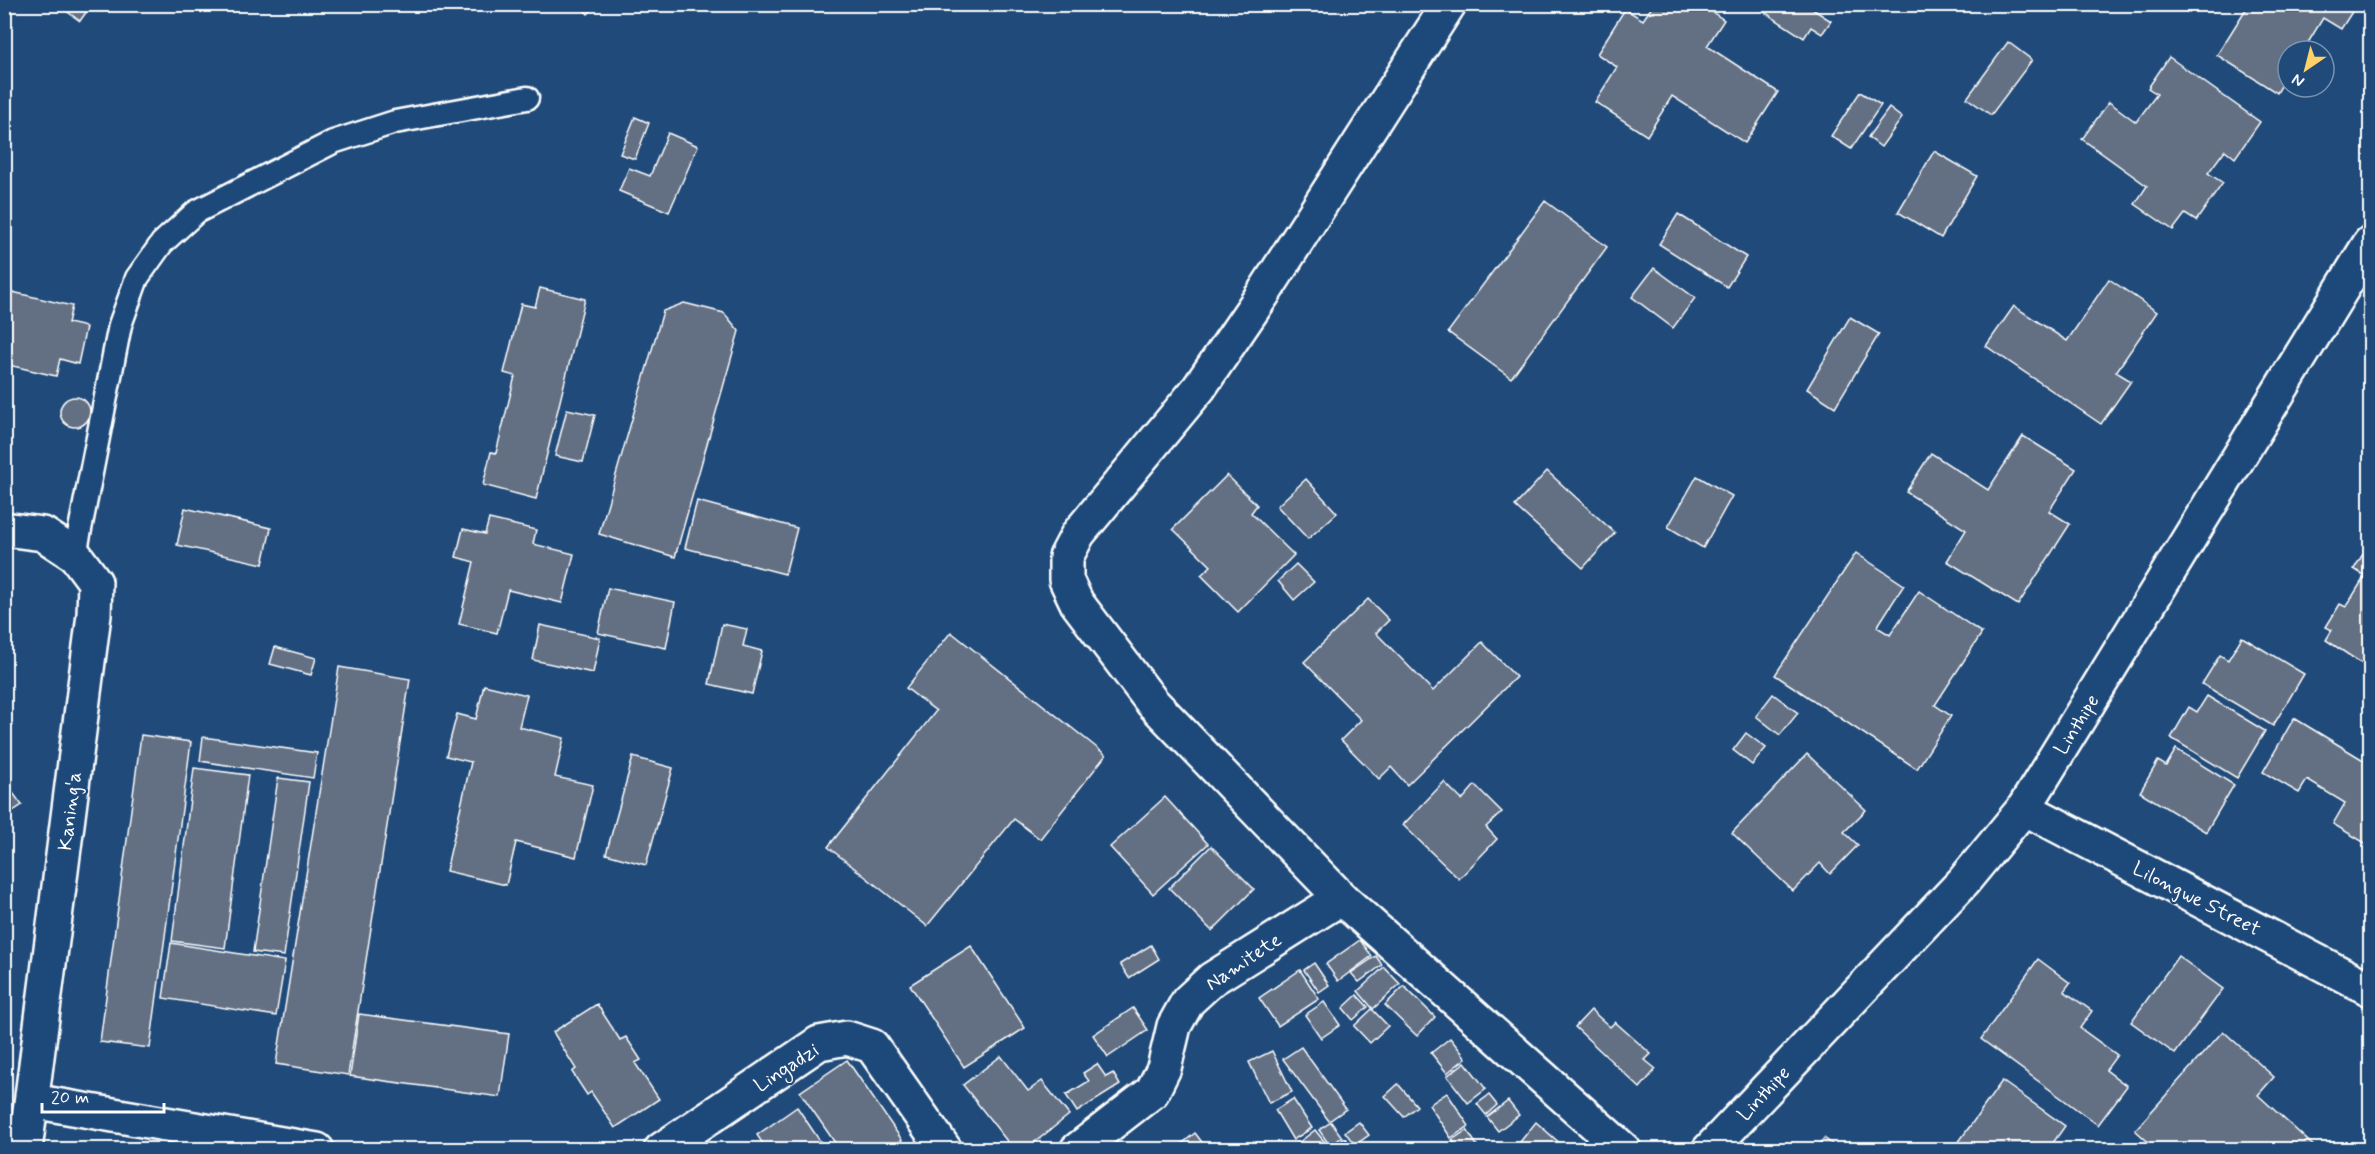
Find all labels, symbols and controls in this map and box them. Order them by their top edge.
north arrow [2276,39,2336,99]
text: N [2288,68,2309,92]
street label: Linthipe [2048,689,2106,760]
street label: Kaning'a [52,770,89,852]
street label: Lilongwe Street [2128,855,2265,943]
street label: Namitete [1201,927,1287,998]
street label: Lingadzi [749,1037,825,1100]
street label: Linthipe [1732,1060,1797,1128]
scale bar [42,1076,164,1114]
text: 20 m [51,1086,89,1110]

